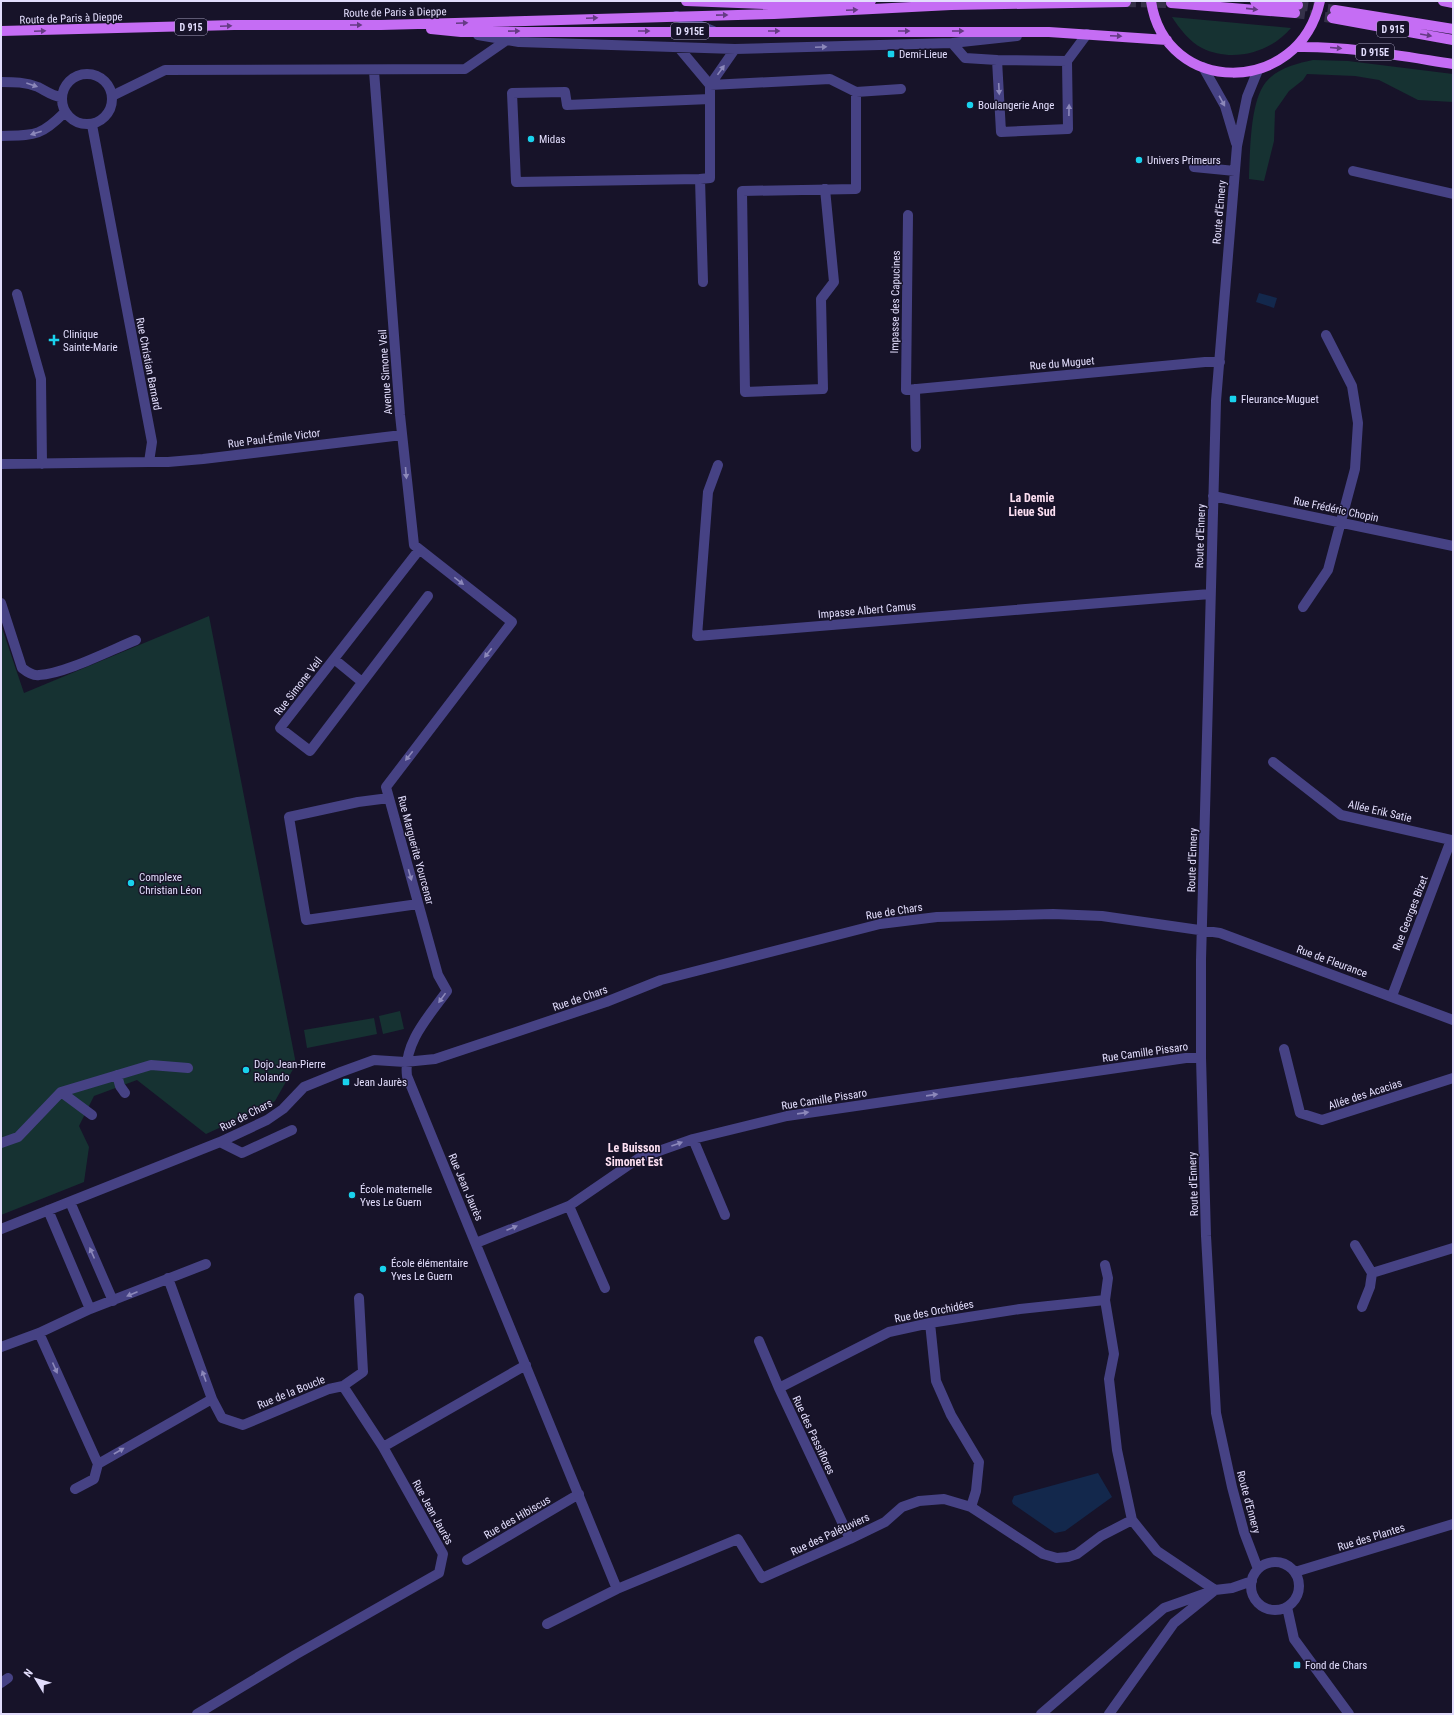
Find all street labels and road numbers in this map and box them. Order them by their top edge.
street label: Route de Paris à Dieppe [343,5,447,20]
street label: Route de Paris à Dieppe [19,10,123,27]
road number: D 915 [175,19,207,35]
road number: D 915 [1377,21,1409,37]
road number: D 915E [671,23,709,39]
road number: D 915E [1356,44,1394,60]
street label: Route d'Ennery [1210,179,1229,245]
street label: Impasse des Capucines [888,250,903,354]
street label: Rue Christian Barnard [133,317,164,412]
street label: Avenue Simone Veil [376,329,395,415]
street label: Rue du Muguet [1029,354,1095,373]
street label: Rue Paul-Émile Victor [227,426,322,451]
street label: Rue Frédéric Chopin [1292,494,1380,525]
street label: Route d'Ennery [1193,503,1208,568]
street label: Impasse Albert Camus [817,600,917,621]
street label: Rue Simone Veil [272,655,325,718]
street label: Rue Marguerite Yourcenar [395,794,436,907]
street label: Allée Erik Satie [1347,798,1413,825]
street label: Route d'Ennery [1185,827,1200,892]
street label: Rue Georges Bizet [1390,874,1431,952]
street label: Rue de Chars [865,901,923,922]
street label: Rue de Fleurance [1295,943,1369,980]
street label: Rue de Chars [551,983,609,1014]
street label: Rue Camille Pissaro [1101,1040,1189,1065]
street label: Allée des Acacias [1327,1076,1404,1113]
street label: Rue Camille Pissaro [780,1086,868,1113]
street label: Rue de Chars [218,1097,275,1134]
street label: Route d'Ennery [1186,1151,1201,1216]
street label: Rue Jean Jaurès [446,1152,486,1223]
street label: Rue des Orchidées [893,1297,975,1326]
street label: Rue de la Boucle [255,1373,327,1412]
street label: Rue des Passiflores [790,1394,837,1477]
street label: Route d'Ennery [1234,1469,1263,1535]
street label: Rue Jean Jaurès [409,1478,456,1547]
street label: Rue des Hibiscus [482,1493,553,1542]
street label: Rue des Palétuviers [789,1511,872,1558]
street label: Rue des Plantes [1336,1521,1406,1554]

